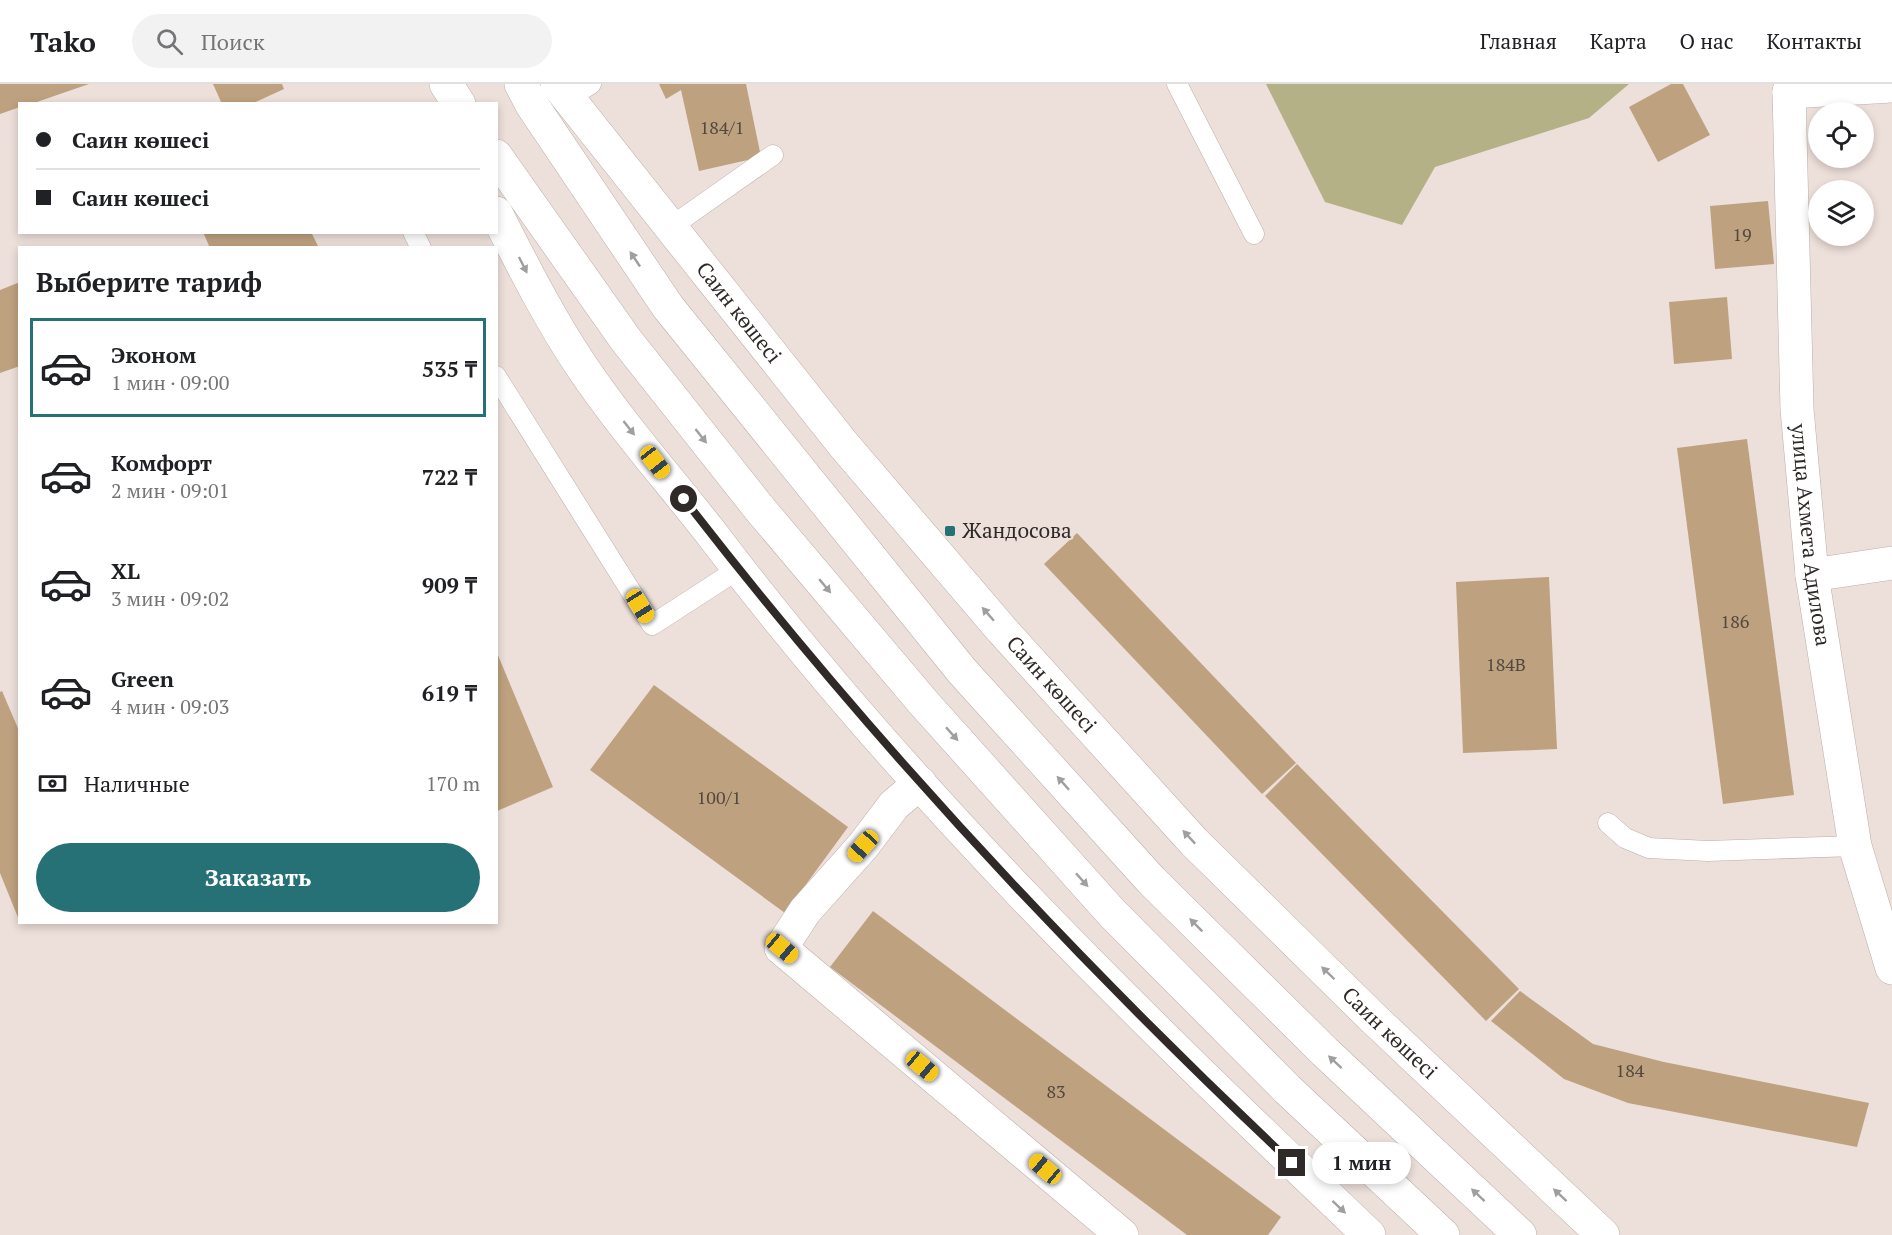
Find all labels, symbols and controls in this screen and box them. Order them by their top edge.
search box [132,14,552,68]
text: Tako [30,23,96,60]
icon: search [153,25,186,58]
text: Поиск [201,27,265,56]
text: Главная [1480,27,1557,55]
text: Карта [1590,27,1647,55]
text: О нас [1680,27,1733,55]
text: Контакты [1766,27,1862,55]
map controls [1808,102,1874,246]
button: locate [1808,102,1874,168]
house number: 184/1 [700,115,744,139]
text: Саин көшесі [72,125,209,154]
button: layers [1808,180,1874,246]
text: Саин көшесі [72,183,209,212]
house number: 19 [1732,222,1752,246]
one-way arrow [629,251,641,267]
street label: Саин көшесі [691,256,788,368]
one-way arrow [518,257,528,274]
text: Выберите тариф [36,264,262,300]
text: Эконом [111,340,196,369]
icon: car [39,341,93,395]
text: 535 ₸ [422,354,477,383]
text: 1 мин · 09:00 [111,369,229,396]
one-way arrow [623,420,636,436]
street label: улица Ахмета Адилова [1785,421,1838,648]
one-way arrow [695,428,707,443]
car [637,442,673,482]
text: Комфорт [111,448,212,477]
icon: car [39,449,93,503]
text: 722 ₸ [422,462,477,491]
text: 2 мин · 09:01 [111,477,229,504]
route start [670,485,697,512]
place label: Жандосова [962,516,1072,544]
marker: Жандосова [943,524,957,538]
text: XL [111,556,140,585]
icon: car [39,557,93,611]
text: 909 ₸ [422,570,477,599]
one-way arrow [818,578,831,593]
text: 3 мин · 09:02 [111,585,229,612]
car [623,586,657,626]
one-way arrow [981,606,994,622]
house number: 186 [1721,609,1750,633]
street label: Саин көшесі [1001,629,1103,738]
house number: 184В [1486,652,1526,676]
text: Green [111,664,174,693]
icon: car [39,665,93,719]
text: 619 ₸ [422,678,477,707]
text: 4 мин · 09:03 [111,693,229,720]
one-way arrow [945,727,959,742]
icon: cash [36,767,69,800]
text: Наличные [84,769,190,798]
text: 170 m [426,770,480,797]
one-way arrow [1057,776,1070,791]
house number: 100/1 [697,785,741,809]
car [844,827,882,865]
one-way arrow [1182,829,1196,844]
button: Заказать [36,843,480,912]
one-way arrow [1075,872,1089,887]
one-way arrow [1189,918,1204,932]
car [762,930,802,966]
one-way arrow [1321,967,1335,981]
street label: Саин көшесі [1336,980,1444,1085]
car [902,1048,942,1084]
one-way arrow [1328,1055,1343,1069]
house number: 184 [1616,1058,1645,1082]
house number: 83 [1046,1079,1066,1103]
callout: 1 мин [1313,1142,1412,1184]
route end [1278,1149,1305,1176]
text: 1 мин [1332,1149,1391,1176]
car [1025,1151,1065,1187]
one-way arrow [1470,1188,1485,1202]
one-way arrow [1553,1189,1568,1202]
one-way arrow [1332,1200,1346,1214]

